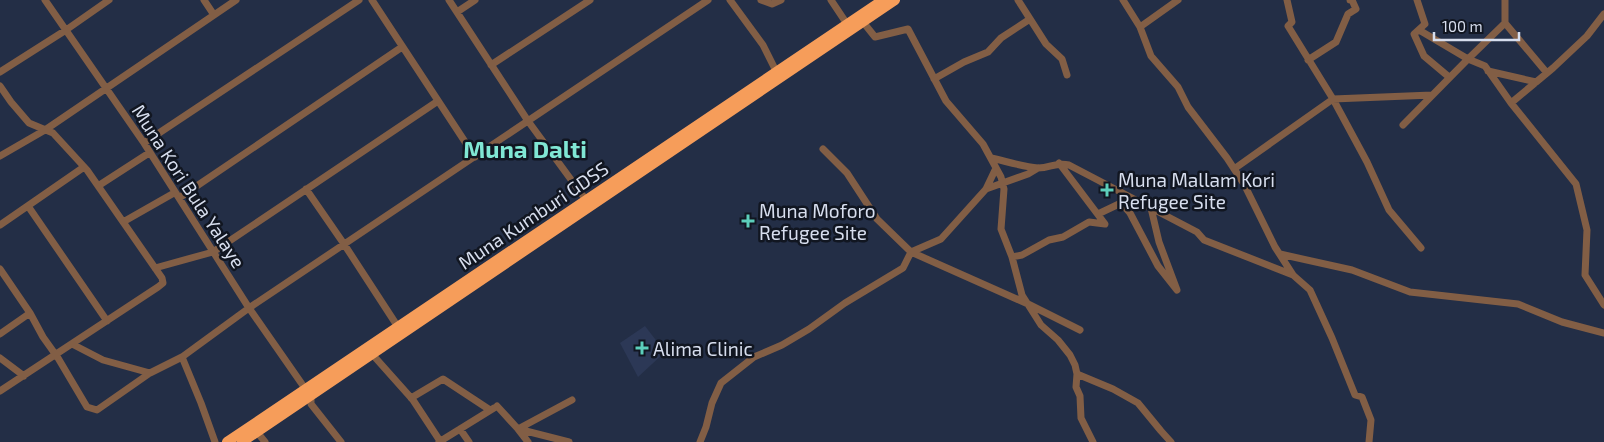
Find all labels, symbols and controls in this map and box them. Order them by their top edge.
scale bar [1434,10,1519,42]
text: 100 m [1442,17,1483,35]
street label: Muna Kori Bula Yalaye [128,100,250,272]
district label: Muna Dalti [463,134,587,163]
street label: Muna Kumburi GDSS [454,156,612,274]
place label: Muna Mallam Kori Refugee Site [1118,168,1275,213]
marker: Muna Mallam Kori Refugee Site [1100,183,1114,197]
place label: Muna Moforo Refugee Site [759,199,876,244]
marker: Muna Moforo Refugee Site [741,214,755,228]
place label: Alima Clinic [653,337,753,360]
marker: Alima Clinic [635,341,649,355]

